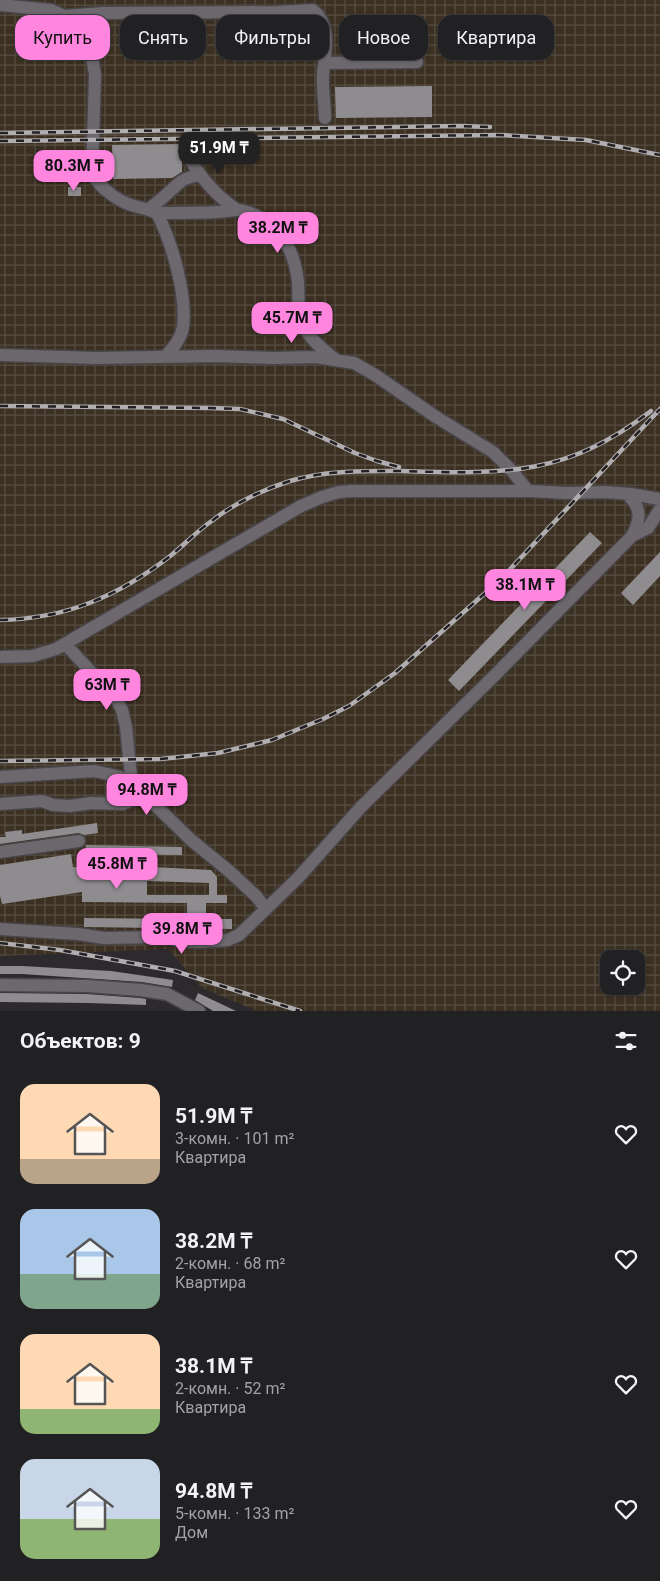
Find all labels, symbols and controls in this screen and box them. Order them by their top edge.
chip: Купить [15,15,110,60]
chip: Снять [120,15,206,60]
chip: Фильтры [216,15,329,60]
chip: Новое [339,15,428,60]
chip: Квартира [438,15,554,60]
pin: 51.9M ₸ [173,132,265,174]
text: 51.9M ₸ [190,138,248,157]
pin: 80.3M ₸ [28,150,120,192]
text: 80.3M ₸ [45,156,103,175]
pin: 38.2M ₸ [232,212,324,254]
text: 38.2M ₸ [249,218,307,237]
pin: 45.7M ₸ [246,302,338,344]
text: 45.7M ₸ [263,308,321,327]
pin: 38.1M ₸ [479,568,571,611]
text: 38.1M ₸ [496,575,554,594]
pin: 63M ₸ [72,668,142,711]
text: 63M ₸ [84,675,130,694]
pin: 94.8M ₸ [101,774,193,816]
text: 94.8M ₸ [118,780,176,799]
pin: 45.8M ₸ [71,848,163,890]
text: 45.8M ₸ [88,854,146,873]
pin: 39.8M ₸ [136,912,228,955]
text: 39.8M ₸ [153,919,211,938]
map controls [600,950,645,995]
button: locate [600,950,645,995]
icon: filters [612,1027,640,1055]
text: Объектов: 9 [20,1029,141,1053]
icon: home [60,1104,120,1164]
text: 51.9M ₸ [175,1104,252,1128]
icon: heart [612,1120,640,1148]
text: 3-комн. · 101 m² [175,1129,294,1148]
text: Квартира [175,1148,246,1167]
icon: home [60,1229,120,1289]
text: 38.2M ₸ [175,1229,252,1253]
icon: heart [612,1245,640,1273]
text: 2-комн. · 68 m² [175,1254,285,1273]
text: Квартира [175,1273,246,1292]
icon: home [60,1354,120,1414]
text: 38.1M ₸ [175,1354,252,1378]
icon: heart [612,1370,640,1398]
text: 2-комн. · 52 m² [175,1379,285,1398]
text: Квартира [175,1398,246,1417]
icon: home [60,1479,120,1539]
text: 94.8M ₸ [175,1479,252,1503]
icon: heart [612,1495,640,1523]
text: 5-комн. · 133 m² [175,1504,294,1523]
text: Дом [175,1523,208,1542]

